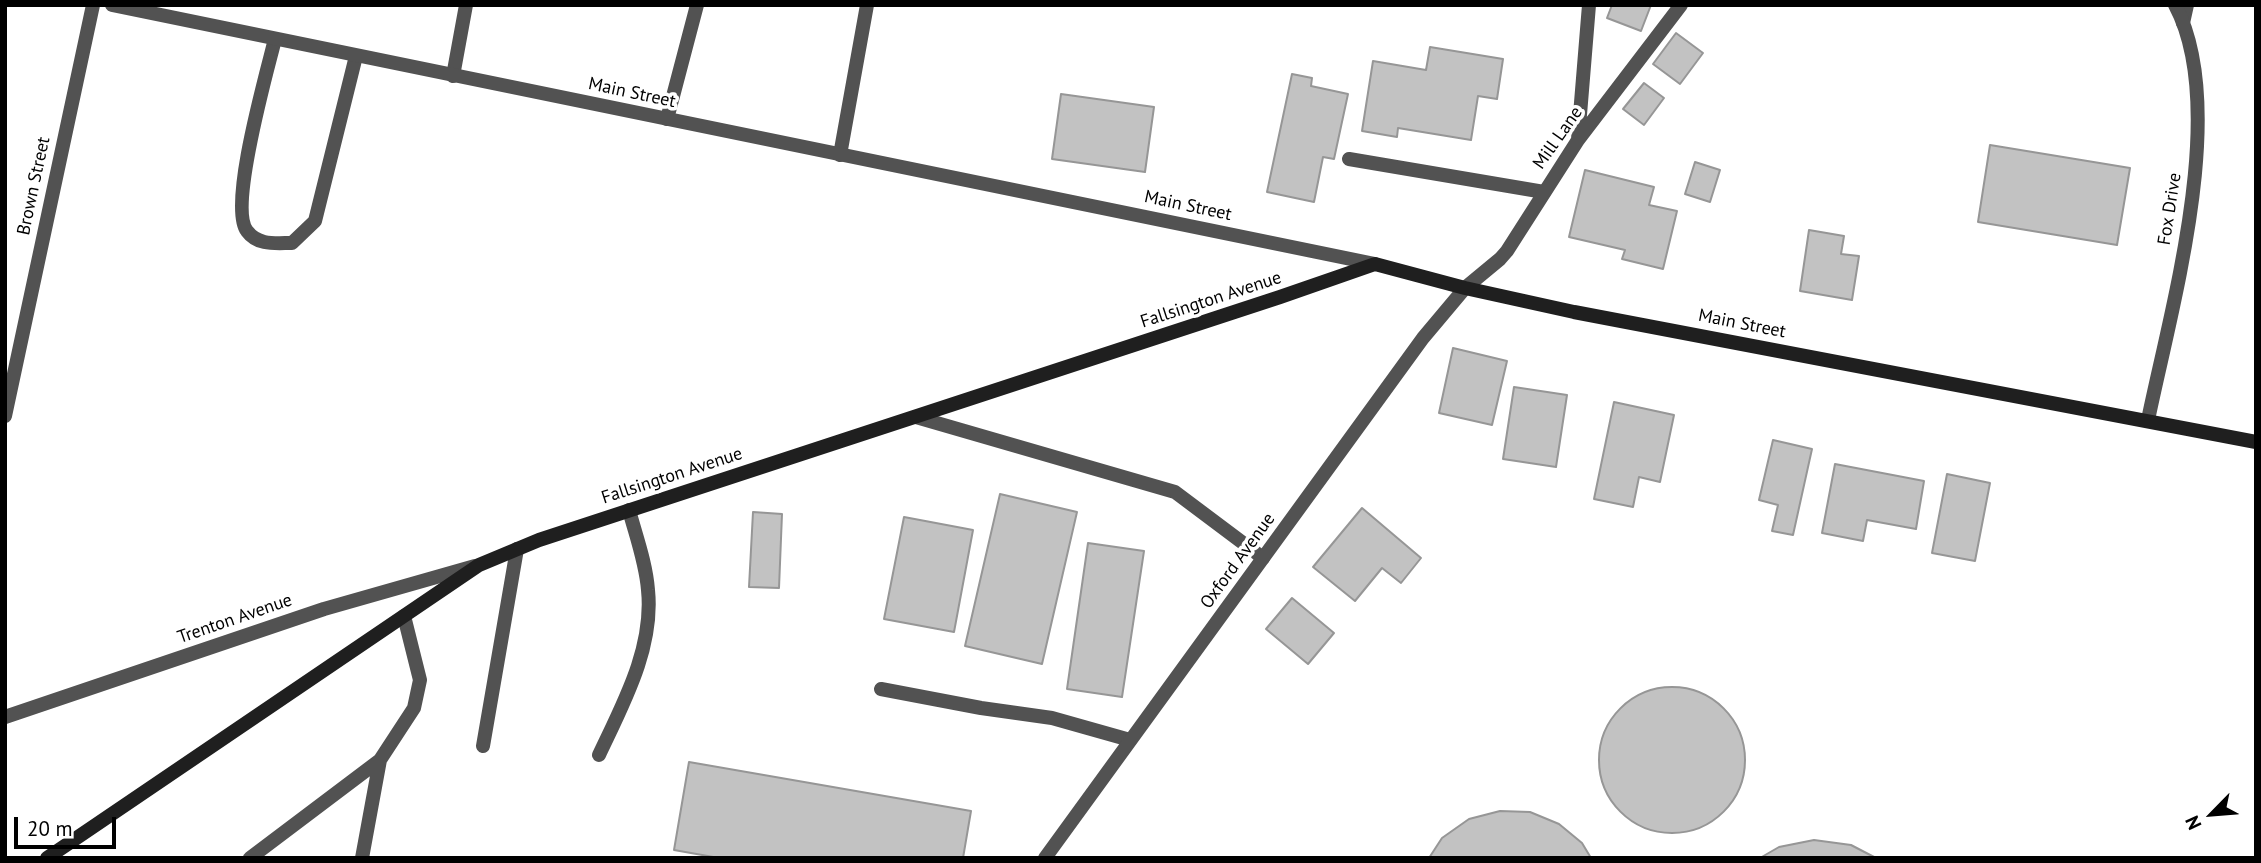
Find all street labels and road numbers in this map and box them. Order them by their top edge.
street label: Main Street [586,73,678,113]
street label: Mill Lane [1529,103,1587,173]
street label: Brown Street [13,135,55,237]
street label: Fox Drive [2154,171,2186,247]
street label: Main Street [1142,186,1234,226]
street label: Fallsington Avenue [1138,267,1284,333]
street label: Main Street [1696,305,1788,343]
street label: Fallsington Avenue [599,443,745,509]
street label: Oxford Avenue [1196,509,1280,613]
street label: Trenton Avenue [175,589,295,649]

